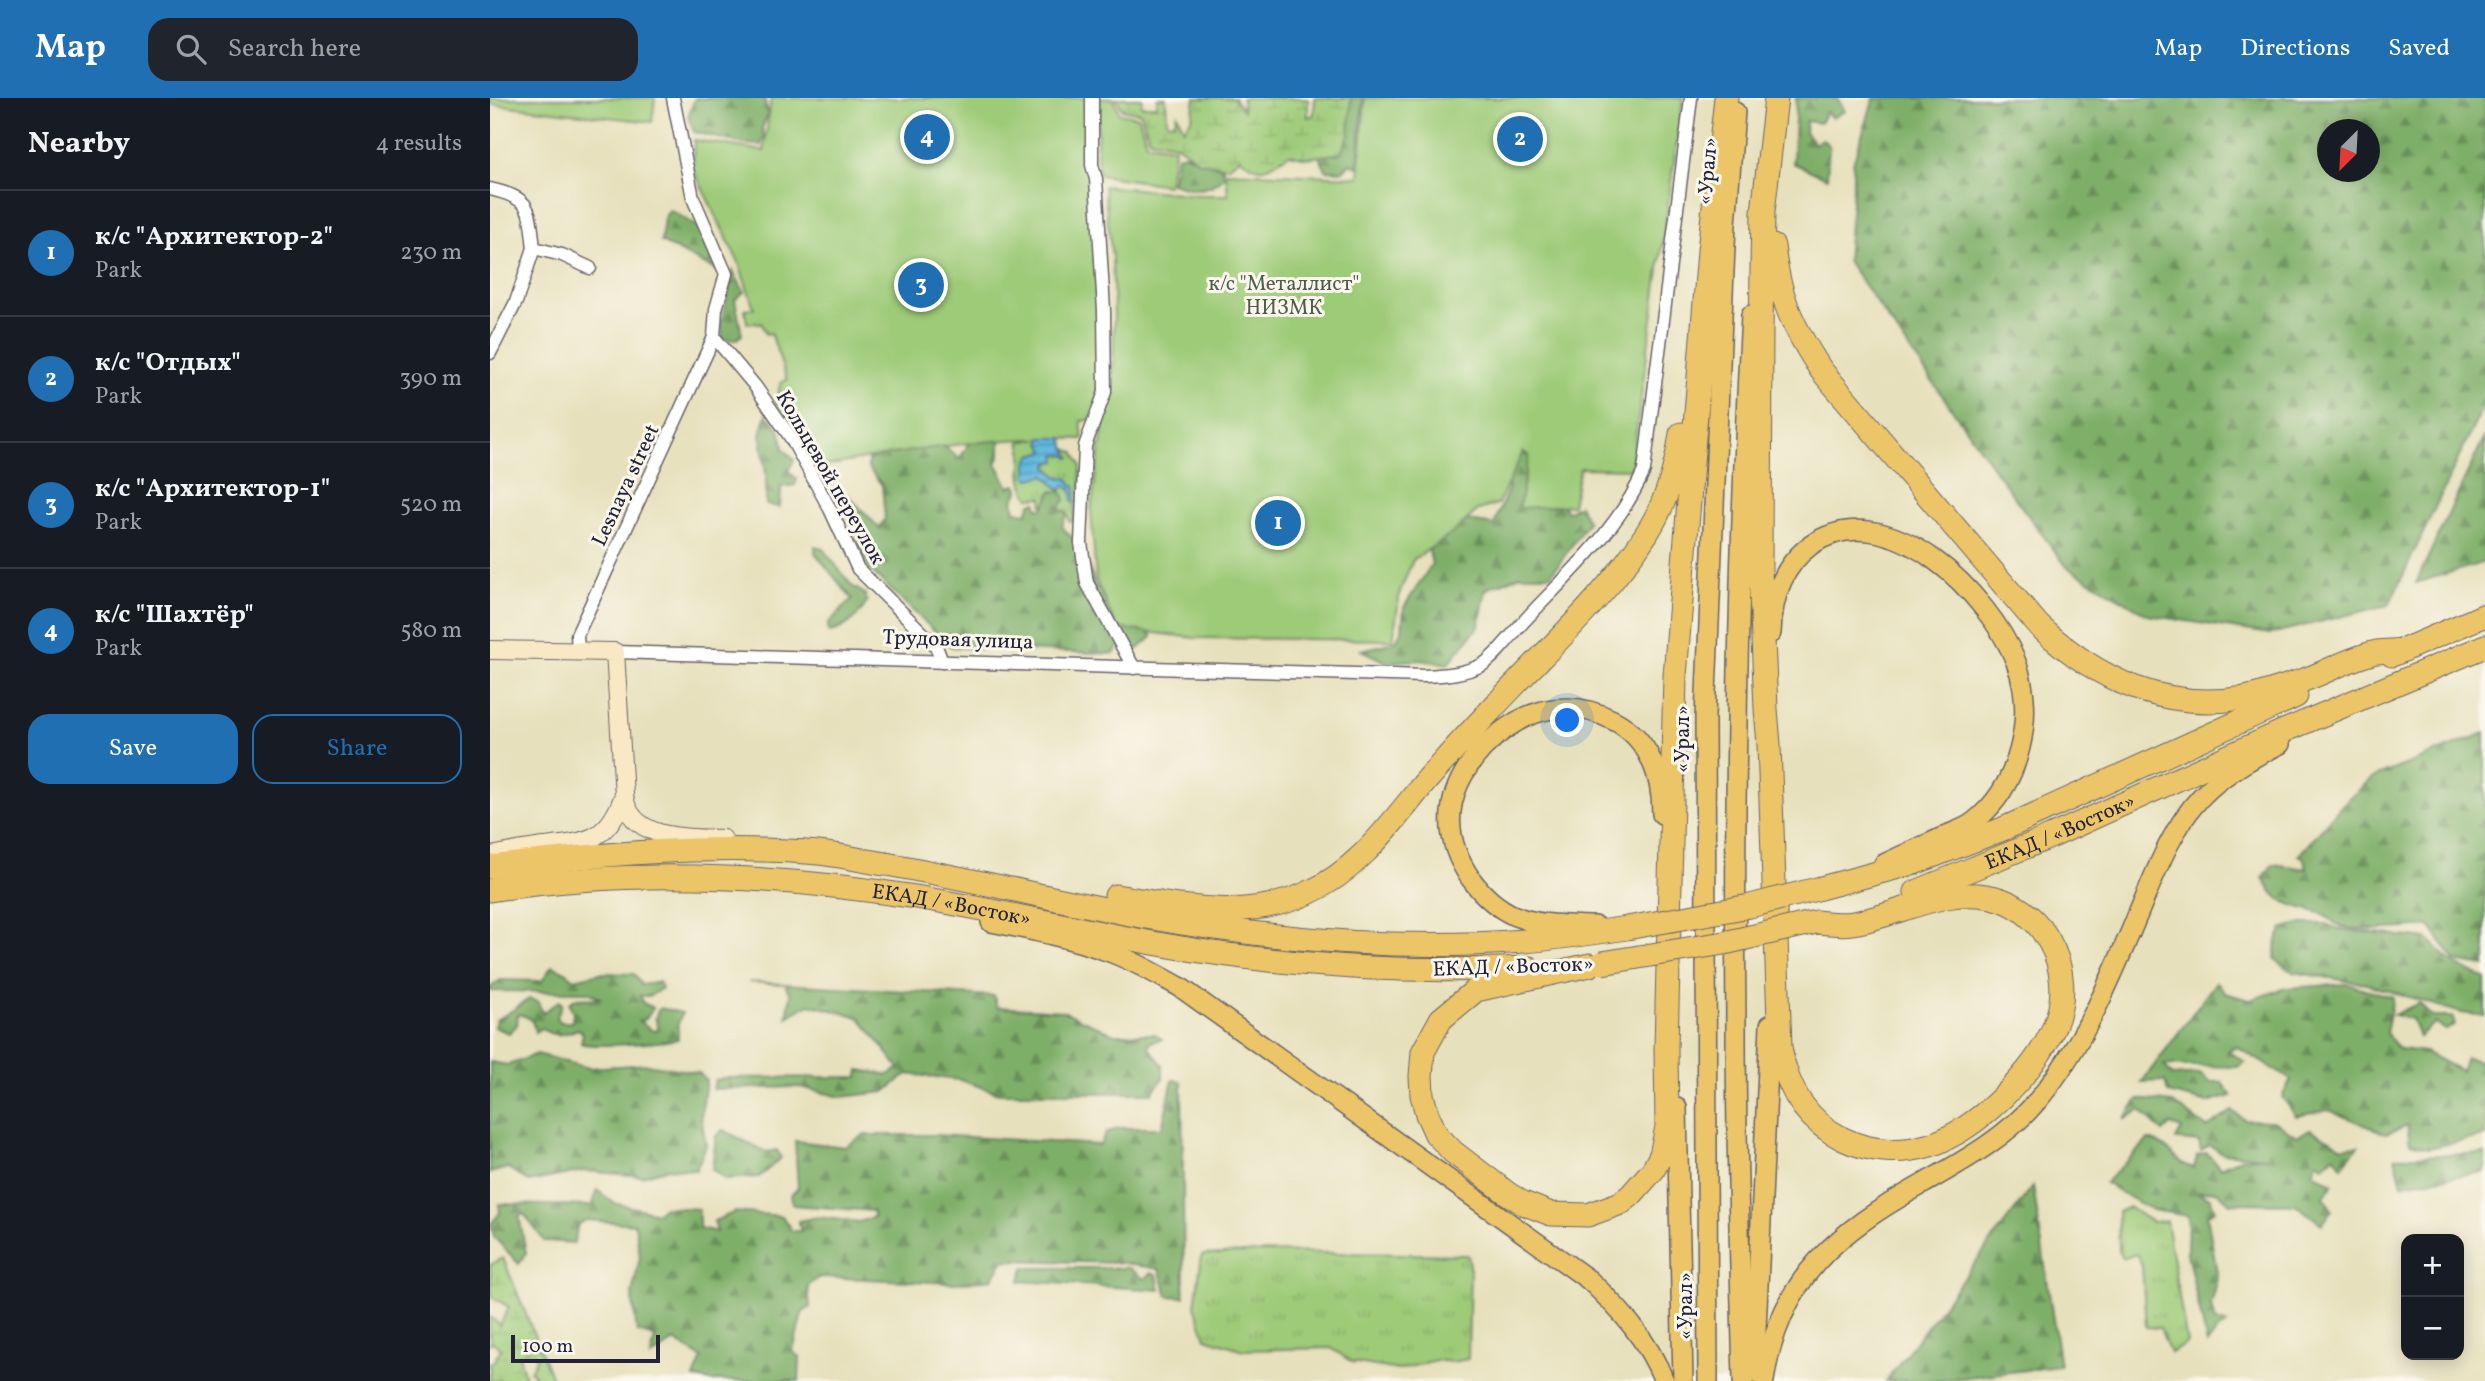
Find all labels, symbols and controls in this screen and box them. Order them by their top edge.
search box [148,18,638,81]
text: Map [35,26,106,72]
icon: search [172,30,210,68]
text: Search here [228,31,361,67]
text: Map [2154,32,2202,66]
text: Directions [2240,32,2350,66]
text: Saved [2388,32,2450,66]
pin: 4 [904,111,950,163]
pin: 2 [1497,113,1543,165]
north arrow [2317,119,2380,182]
text: Nearby [28,123,130,165]
text: 4 results [376,128,462,160]
street label: «Урал» [1691,136,1726,206]
text: к/с "Архитектор-2" [95,219,333,255]
text: 1 [46,237,56,269]
text: 230 m [400,237,462,269]
text: Park [95,255,142,287]
pin: 3 [898,259,944,311]
park label: к/с "Металлист" НИЗМК [1208,270,1360,323]
text: к/с "Отдых" [95,345,241,381]
text: 2 [45,363,57,395]
text: 390 m [399,363,462,395]
text: Park [95,381,142,413]
street label: Кольцевой переулок [768,385,891,570]
street label: Lesnaya street [585,420,667,551]
text: к/с "Архитектор-1" [95,471,330,507]
text: 3 [45,489,57,521]
text: 520 m [400,489,462,521]
pin: 1 [1255,497,1301,549]
text: Park [95,507,142,539]
text: к/с "Шахтёр" [95,597,254,633]
text: 4 [44,615,58,647]
text: 580 m [400,615,462,647]
street label: Трудовая улица [882,623,1034,658]
text: Park [95,633,142,665]
your location [1550,703,1584,737]
street label: «Урал» [1669,705,1698,773]
button: Save [28,714,238,784]
button: Share [252,714,462,784]
street label: ЕКАД / «Восток» [1981,787,2140,878]
street label: ЕКАД / «Восток» [870,878,1033,934]
street label: ЕКАД / «Восток» [1432,950,1594,985]
map controls [2401,1234,2464,1360]
button: + [2401,1234,2464,1297]
street label: «Урал» [1672,1272,1701,1340]
button: − [2401,1297,2464,1360]
scale bar [511,1332,660,1364]
text: 100 m [522,1334,573,1360]

